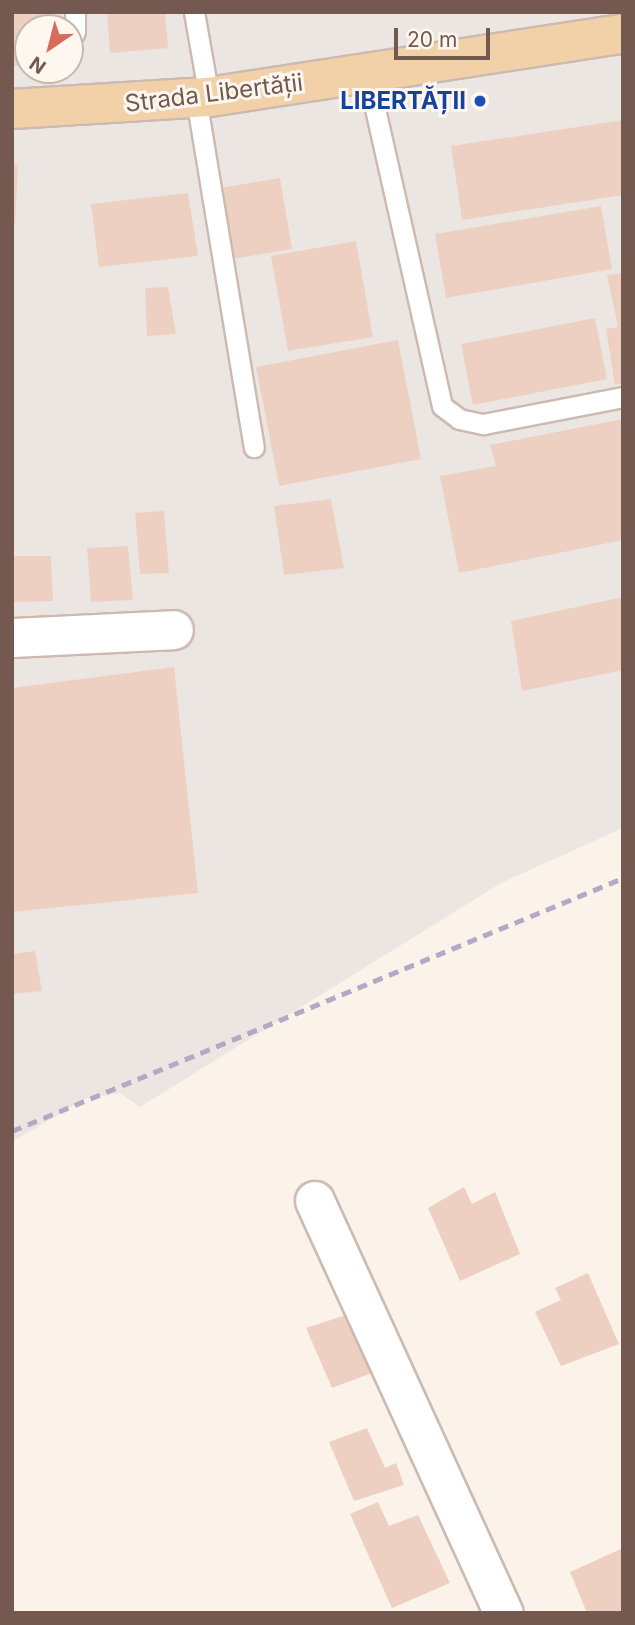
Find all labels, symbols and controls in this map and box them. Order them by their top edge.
north arrow [14,14,84,84]
scale bar [397,14,493,58]
text: 20 m [407,27,457,52]
text: N [25,51,50,79]
street label: Strada Libertății [123,68,305,118]
place label: LIBERTĂȚII [340,87,466,115]
marker: LIBERTĂȚII [472,93,488,109]

